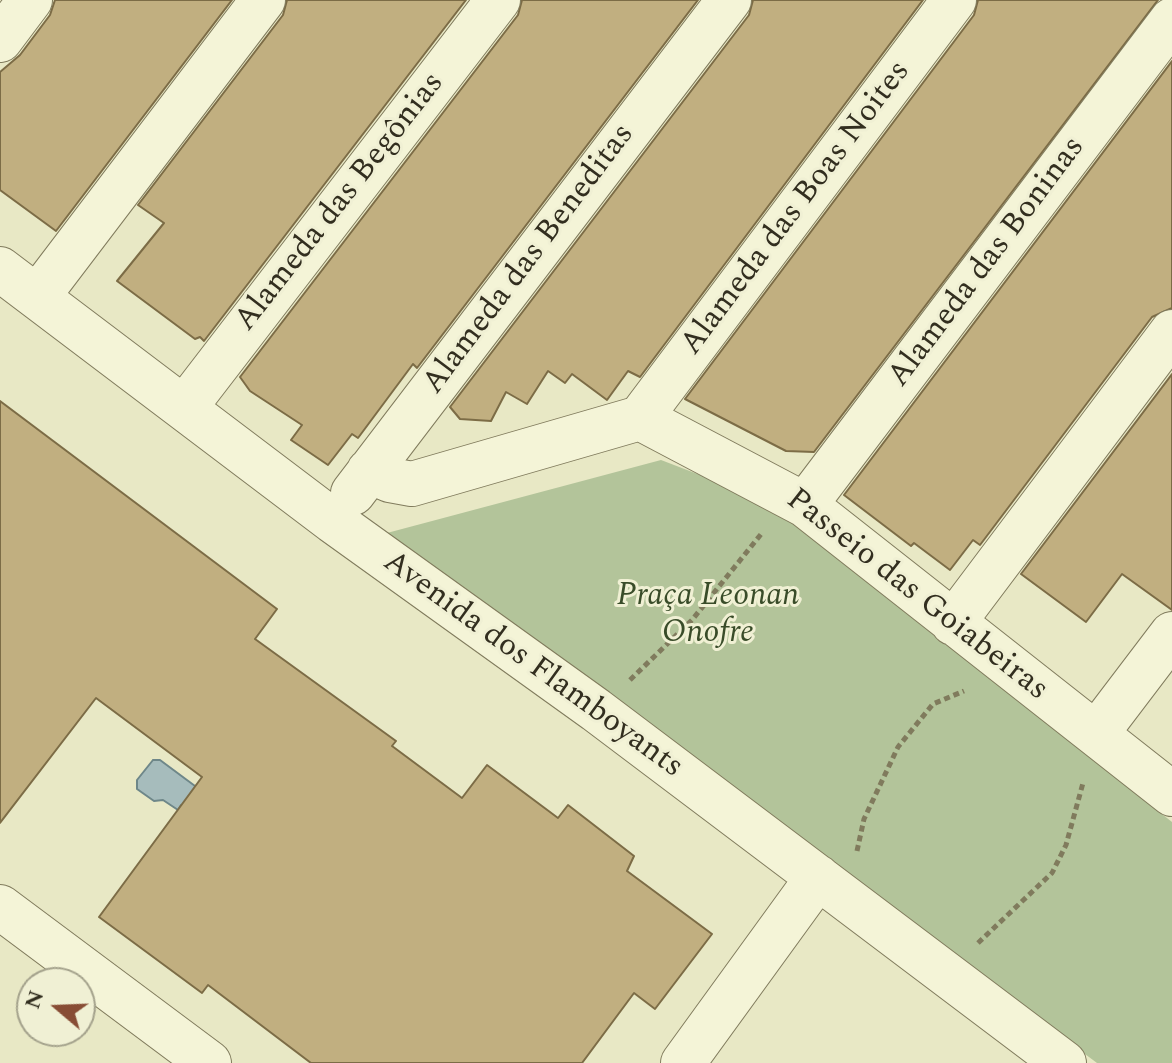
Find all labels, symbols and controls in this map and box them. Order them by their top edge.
street label: Alameda das Boas Noites [674,54,920,364]
street label: Alameda das Begônias [228,66,454,340]
street label: Alameda das Beneditas [416,117,644,403]
street label: Alameda das Boninas [881,130,1095,396]
street label: Passeio das Goiabeiras [777,482,1055,710]
street label: Avenida dos Flamboyants [374,544,690,788]
park label: Praça Leonan Onofre [617,579,799,654]
north arrow [16,967,96,1047]
text: N [16,986,53,1014]

